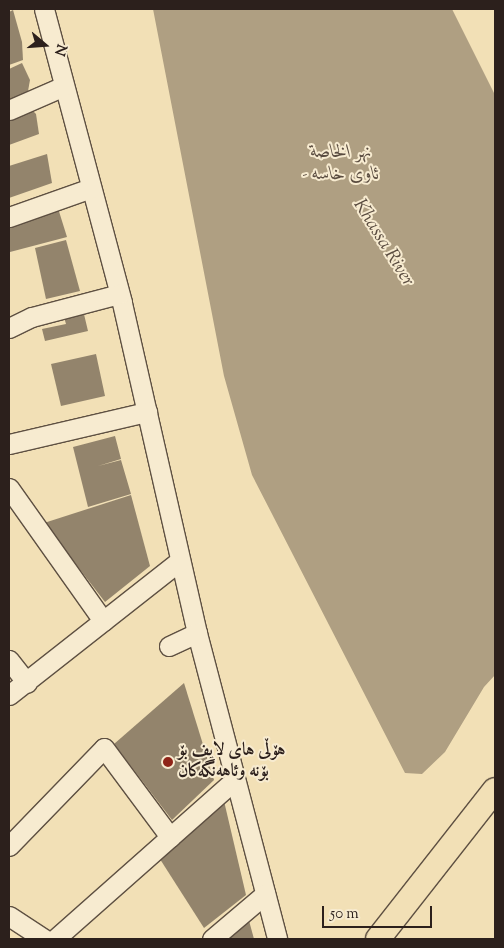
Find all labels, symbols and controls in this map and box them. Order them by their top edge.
north arrow [20,20,70,70]
text: N [48,41,71,58]
water label: نهر الخاصة - ئاوی خاسە [302,142,380,186]
water label: Khassa River [347,195,419,291]
place label: هۆڵی های لایف بۆ بۆنە وئاهەنگەکان [178,741,285,784]
marker: هۆڵی های لایف بۆ بۆنە وئاهەنگەکان [162,756,174,768]
scale bar [324,896,434,928]
text: 50 m [330,904,359,925]

